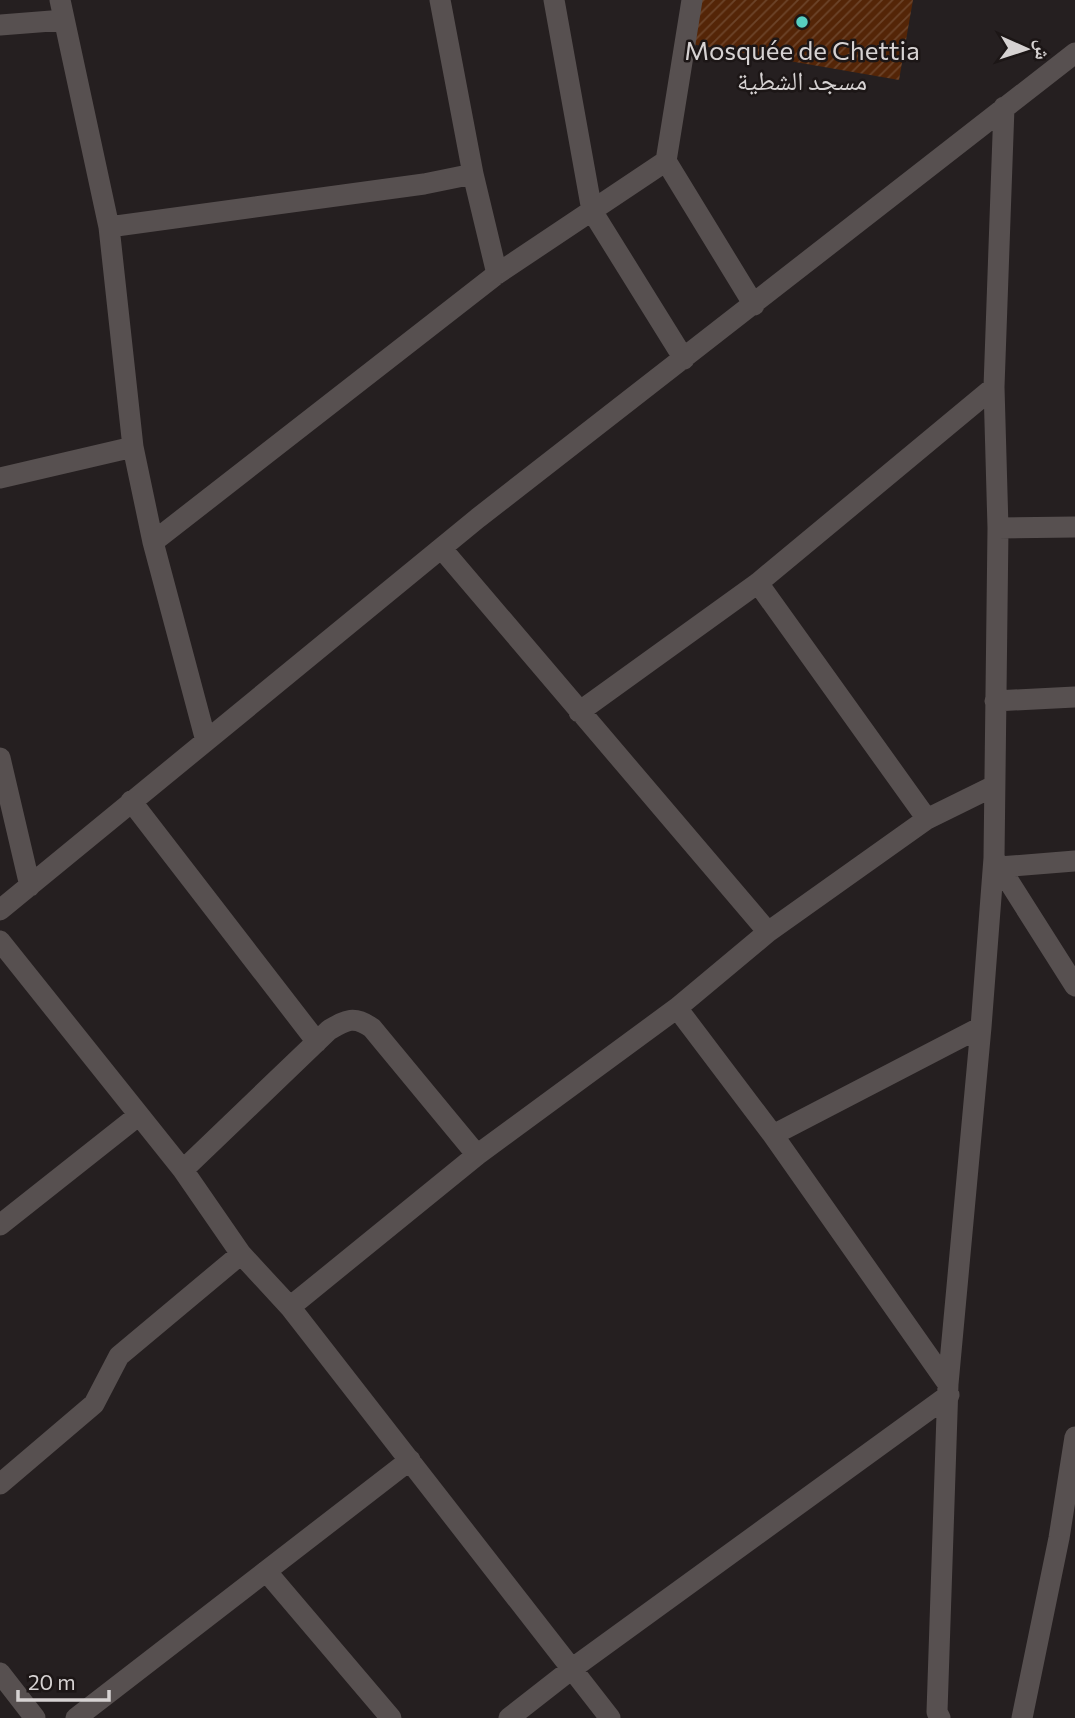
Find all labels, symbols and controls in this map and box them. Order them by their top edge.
marker: Mosquée de Chettia مسجد الشطية [794,14,810,30]
north arrow [991,14,1061,84]
place label: Mosquée de Chettia مسجد الشطية [684,34,920,95]
text: ش [1030,39,1055,61]
scale bar [18,1658,108,1702]
text: 20 m [28,1669,76,1694]

